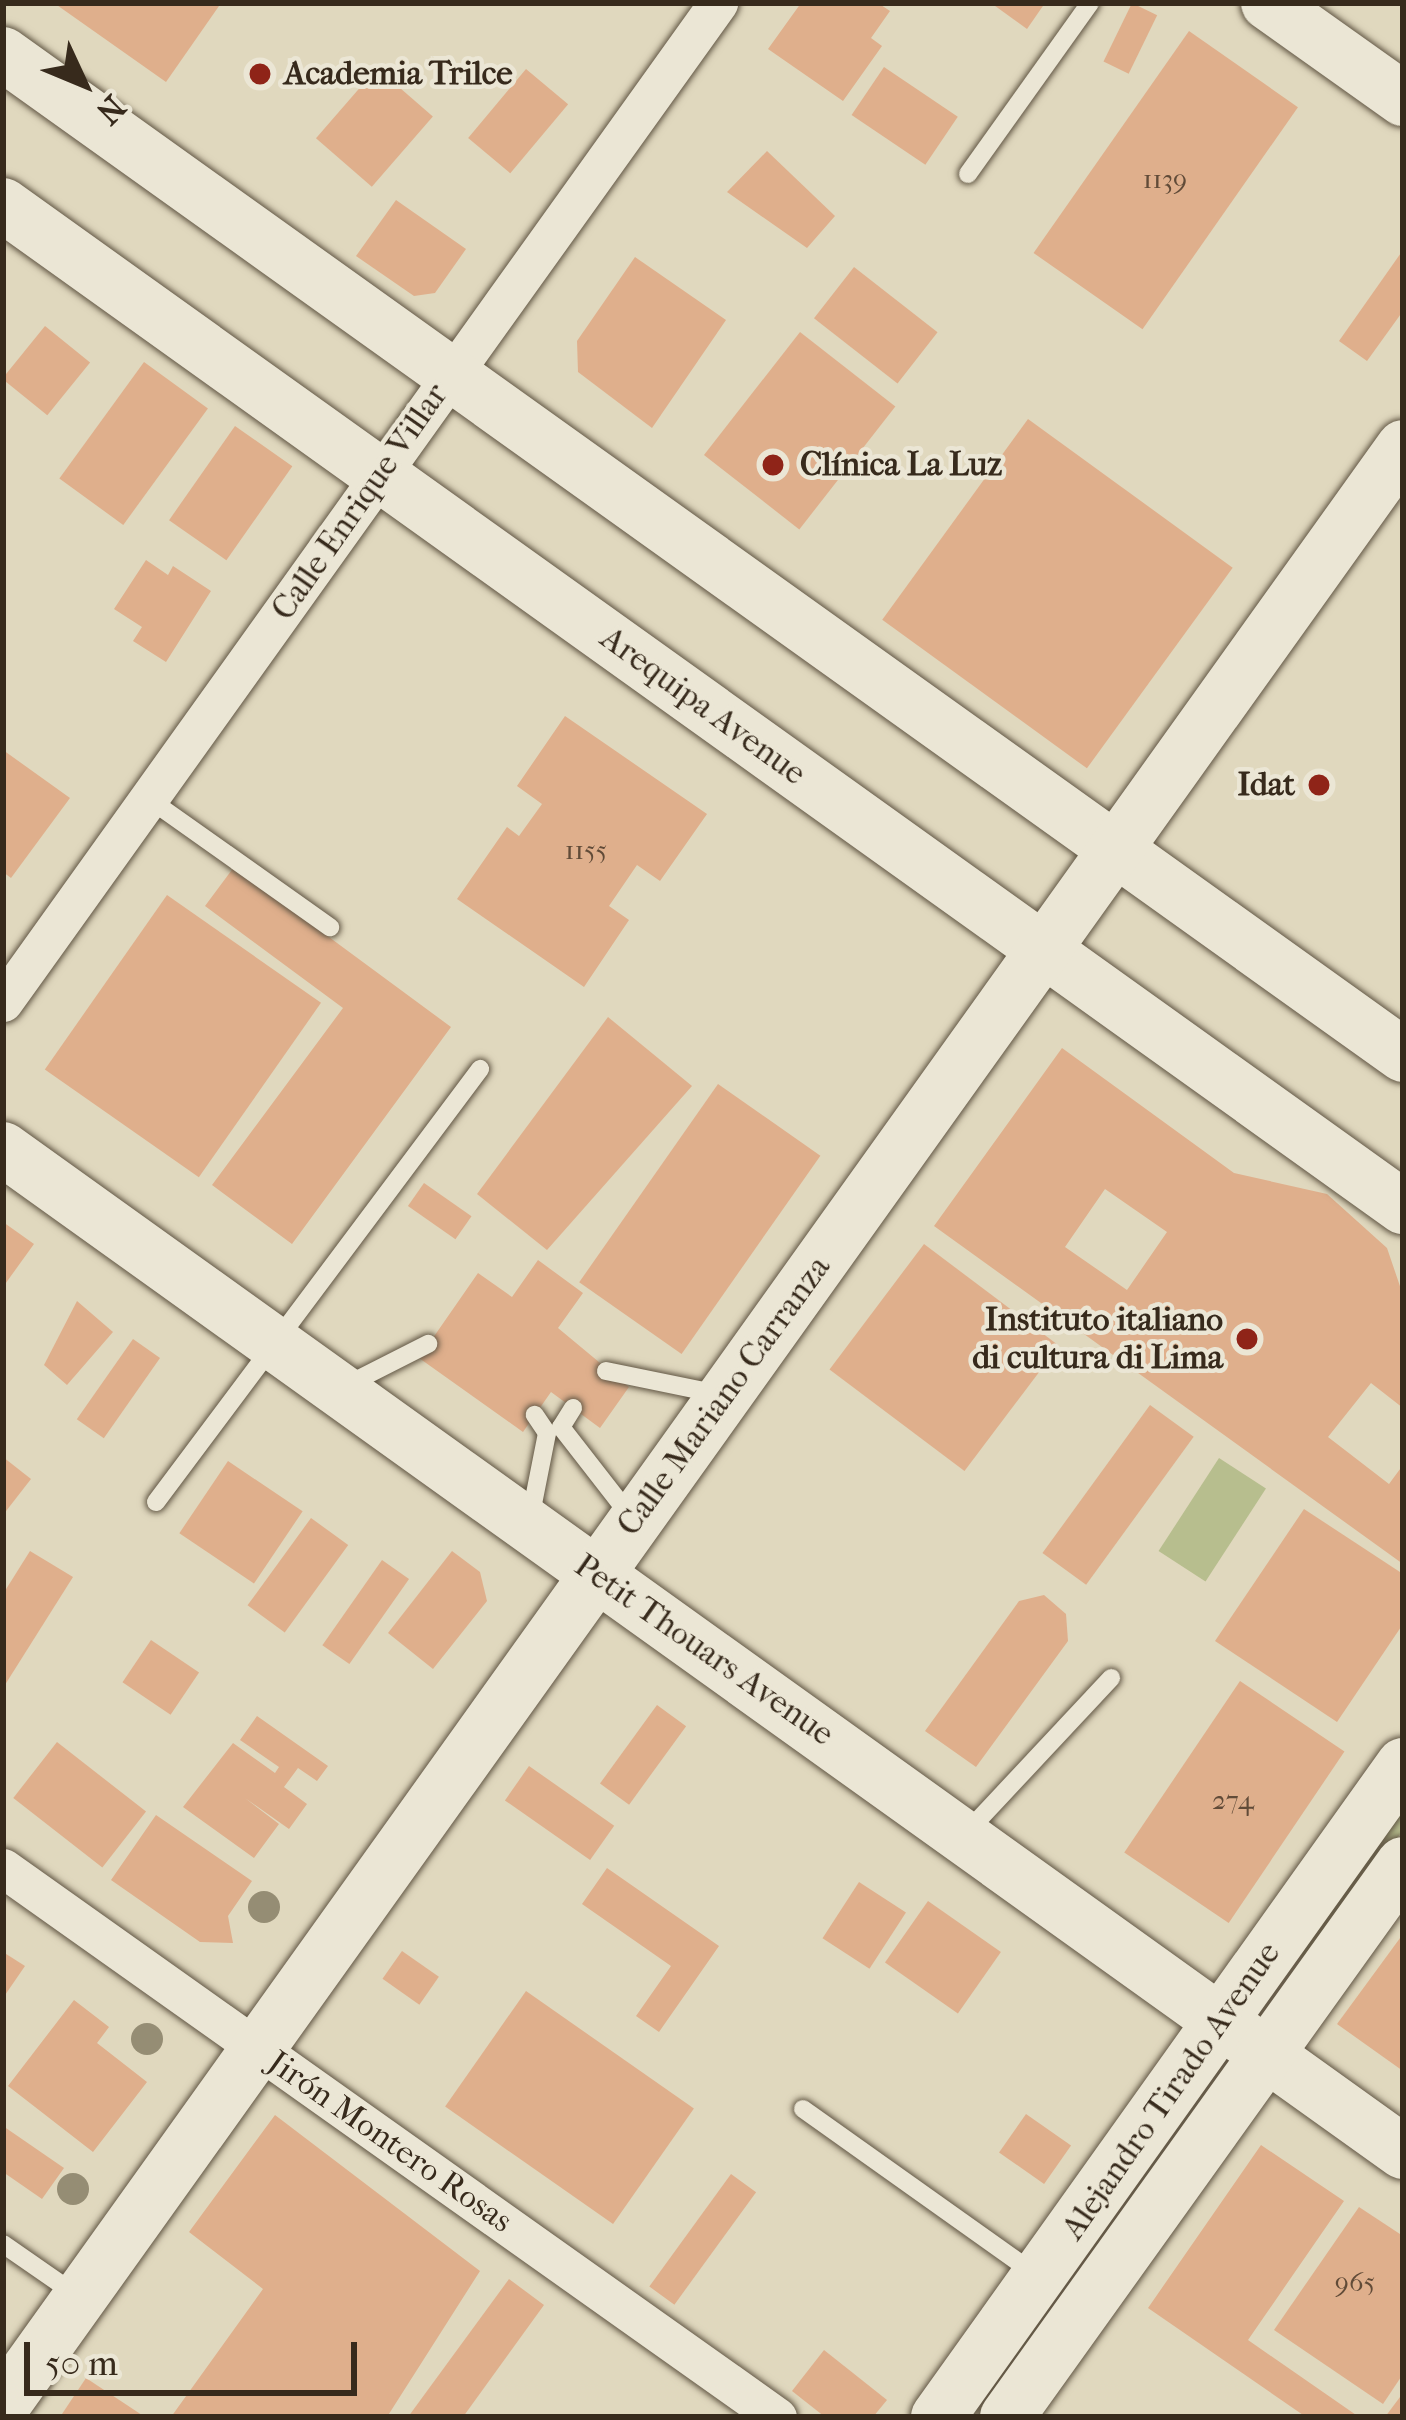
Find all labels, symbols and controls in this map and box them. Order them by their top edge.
north arrow [24,24,144,144]
place label: Academia Trilce [284,54,513,94]
marker: Academia Trilce [247,61,273,87]
text: N [88,87,133,132]
house number: 1139 [1143,164,1187,196]
street label: Calle Enrique Villar [264,376,456,628]
place label: Clínica La Luz [800,445,1002,485]
marker: Clínica La Luz [757,449,789,481]
street label: Arequipa Avenue [593,618,813,794]
place label: Idat [1237,765,1295,805]
marker: Idat [1306,772,1332,798]
house number: 1155 [565,835,607,867]
street label: Calle Mariano Carranza [609,1248,839,1544]
place label: Instituto italiano di cultura di Lima [972,1300,1223,1378]
marker: Instituto italiano di cultura di Lima [1234,1326,1260,1352]
street label: Petit Thouars Avenue [567,1546,841,1754]
house number: 274 [1212,1785,1254,1817]
street label: Alejandro Tirado Avenue [1053,1935,1289,2247]
street label: Jirón Montero Rosas [260,2043,520,2241]
house number: 965 [1335,2267,1375,2299]
scale bar [30,2318,363,2392]
text: 50 m [45,2342,118,2384]

